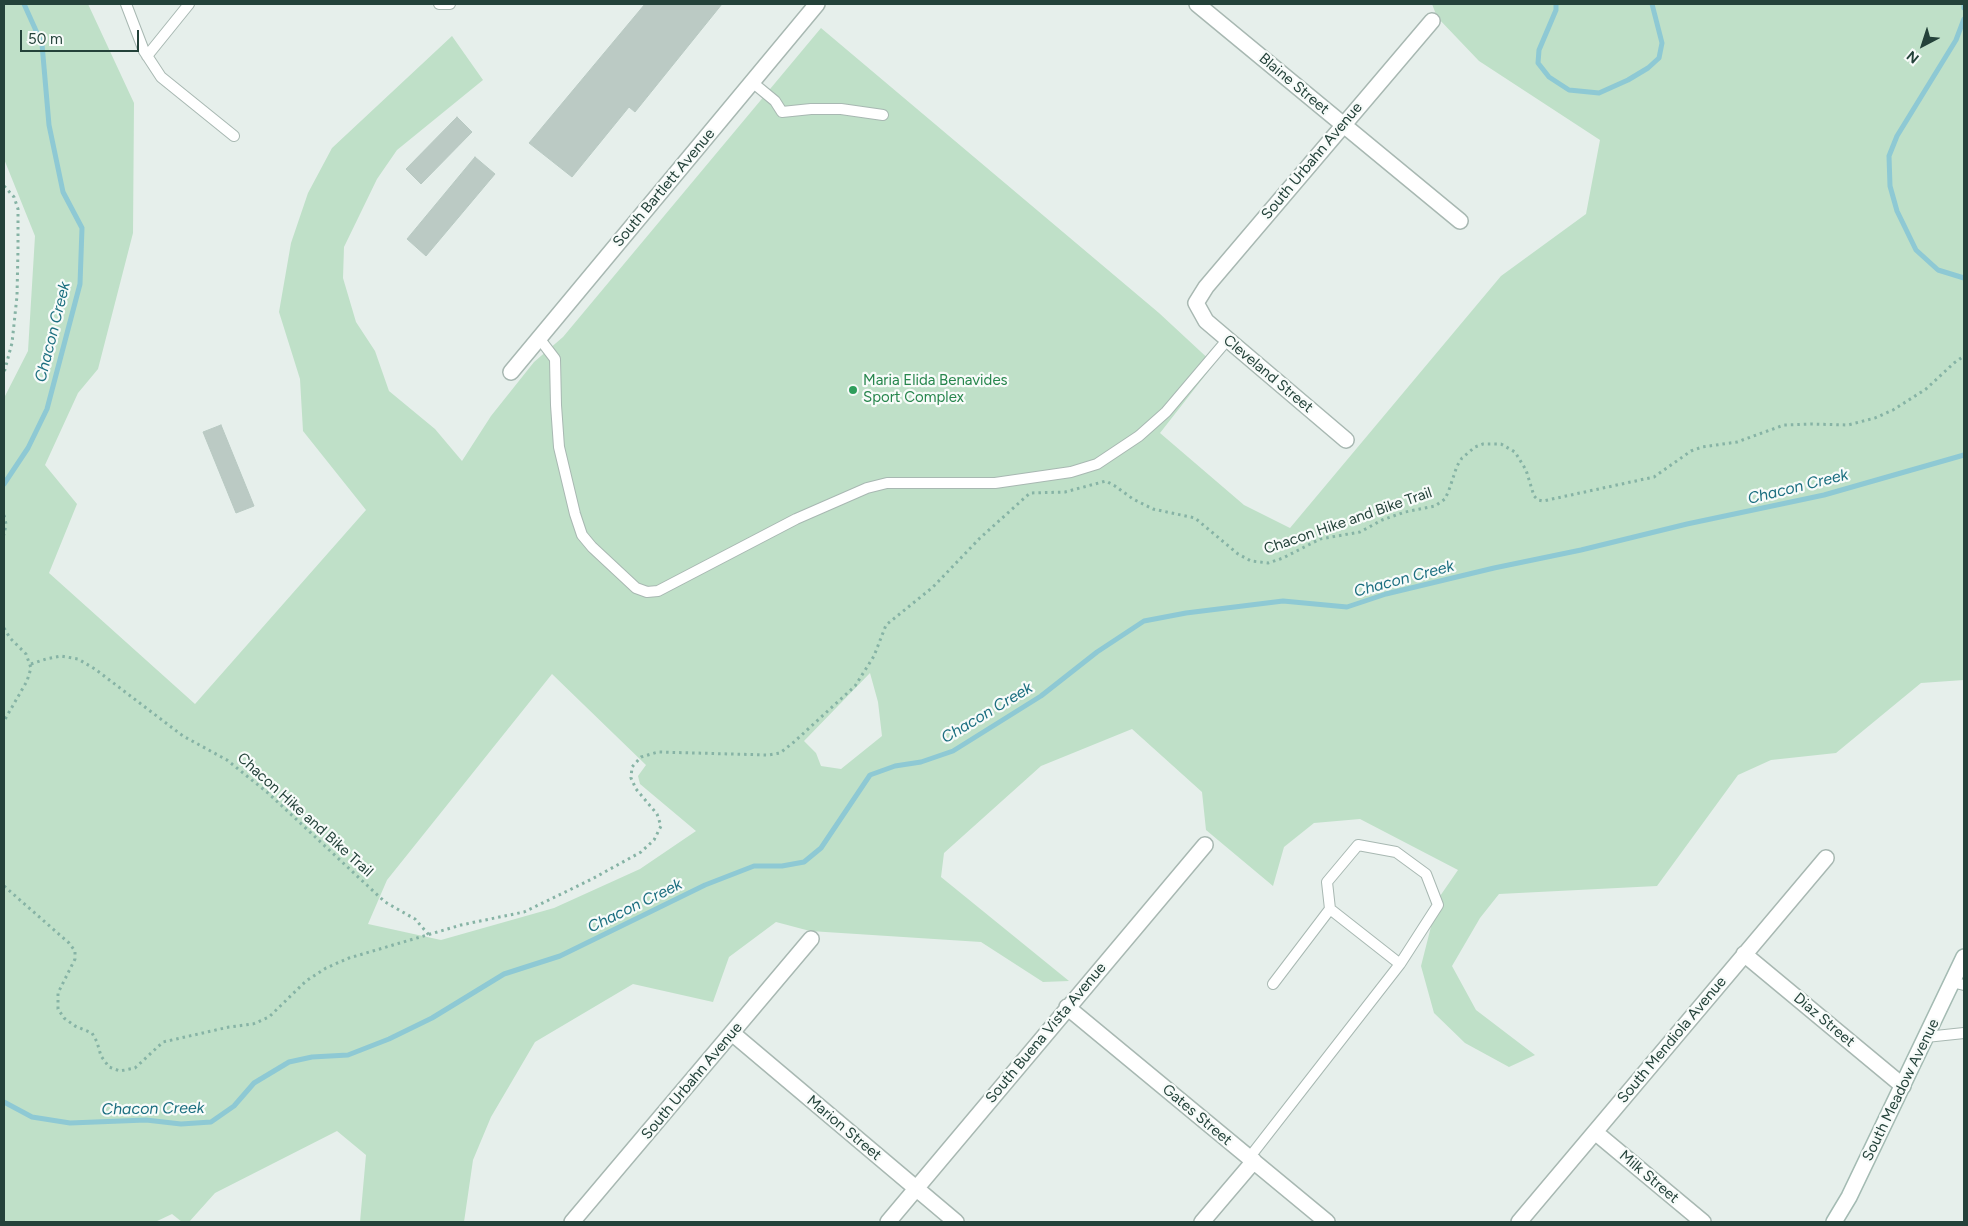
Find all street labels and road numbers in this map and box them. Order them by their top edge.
street label: Blaine Street [1255,50,1333,118]
street label: South Urbahn Avenue [1258,99,1366,223]
street label: South Bartlett Avenue [609,125,719,251]
street label: Cleveland Street [1219,331,1317,417]
street label: Chacon Hike and Bike Trail [1262,484,1434,558]
street label: Chacon Hike and Bike Trail [233,749,377,881]
street label: South Buena Vista Avenue [982,959,1110,1107]
street label: South Mendiola Avenue [1614,973,1730,1107]
street label: Diaz Street [1790,989,1858,1051]
street label: South Meadow Avenue [1859,1016,1943,1164]
street label: South Urbahn Avenue [638,1019,746,1143]
street label: Gates Street [1158,1081,1236,1149]
street label: Marion Street [803,1092,885,1164]
street label: Milk Street [1615,1147,1683,1207]

